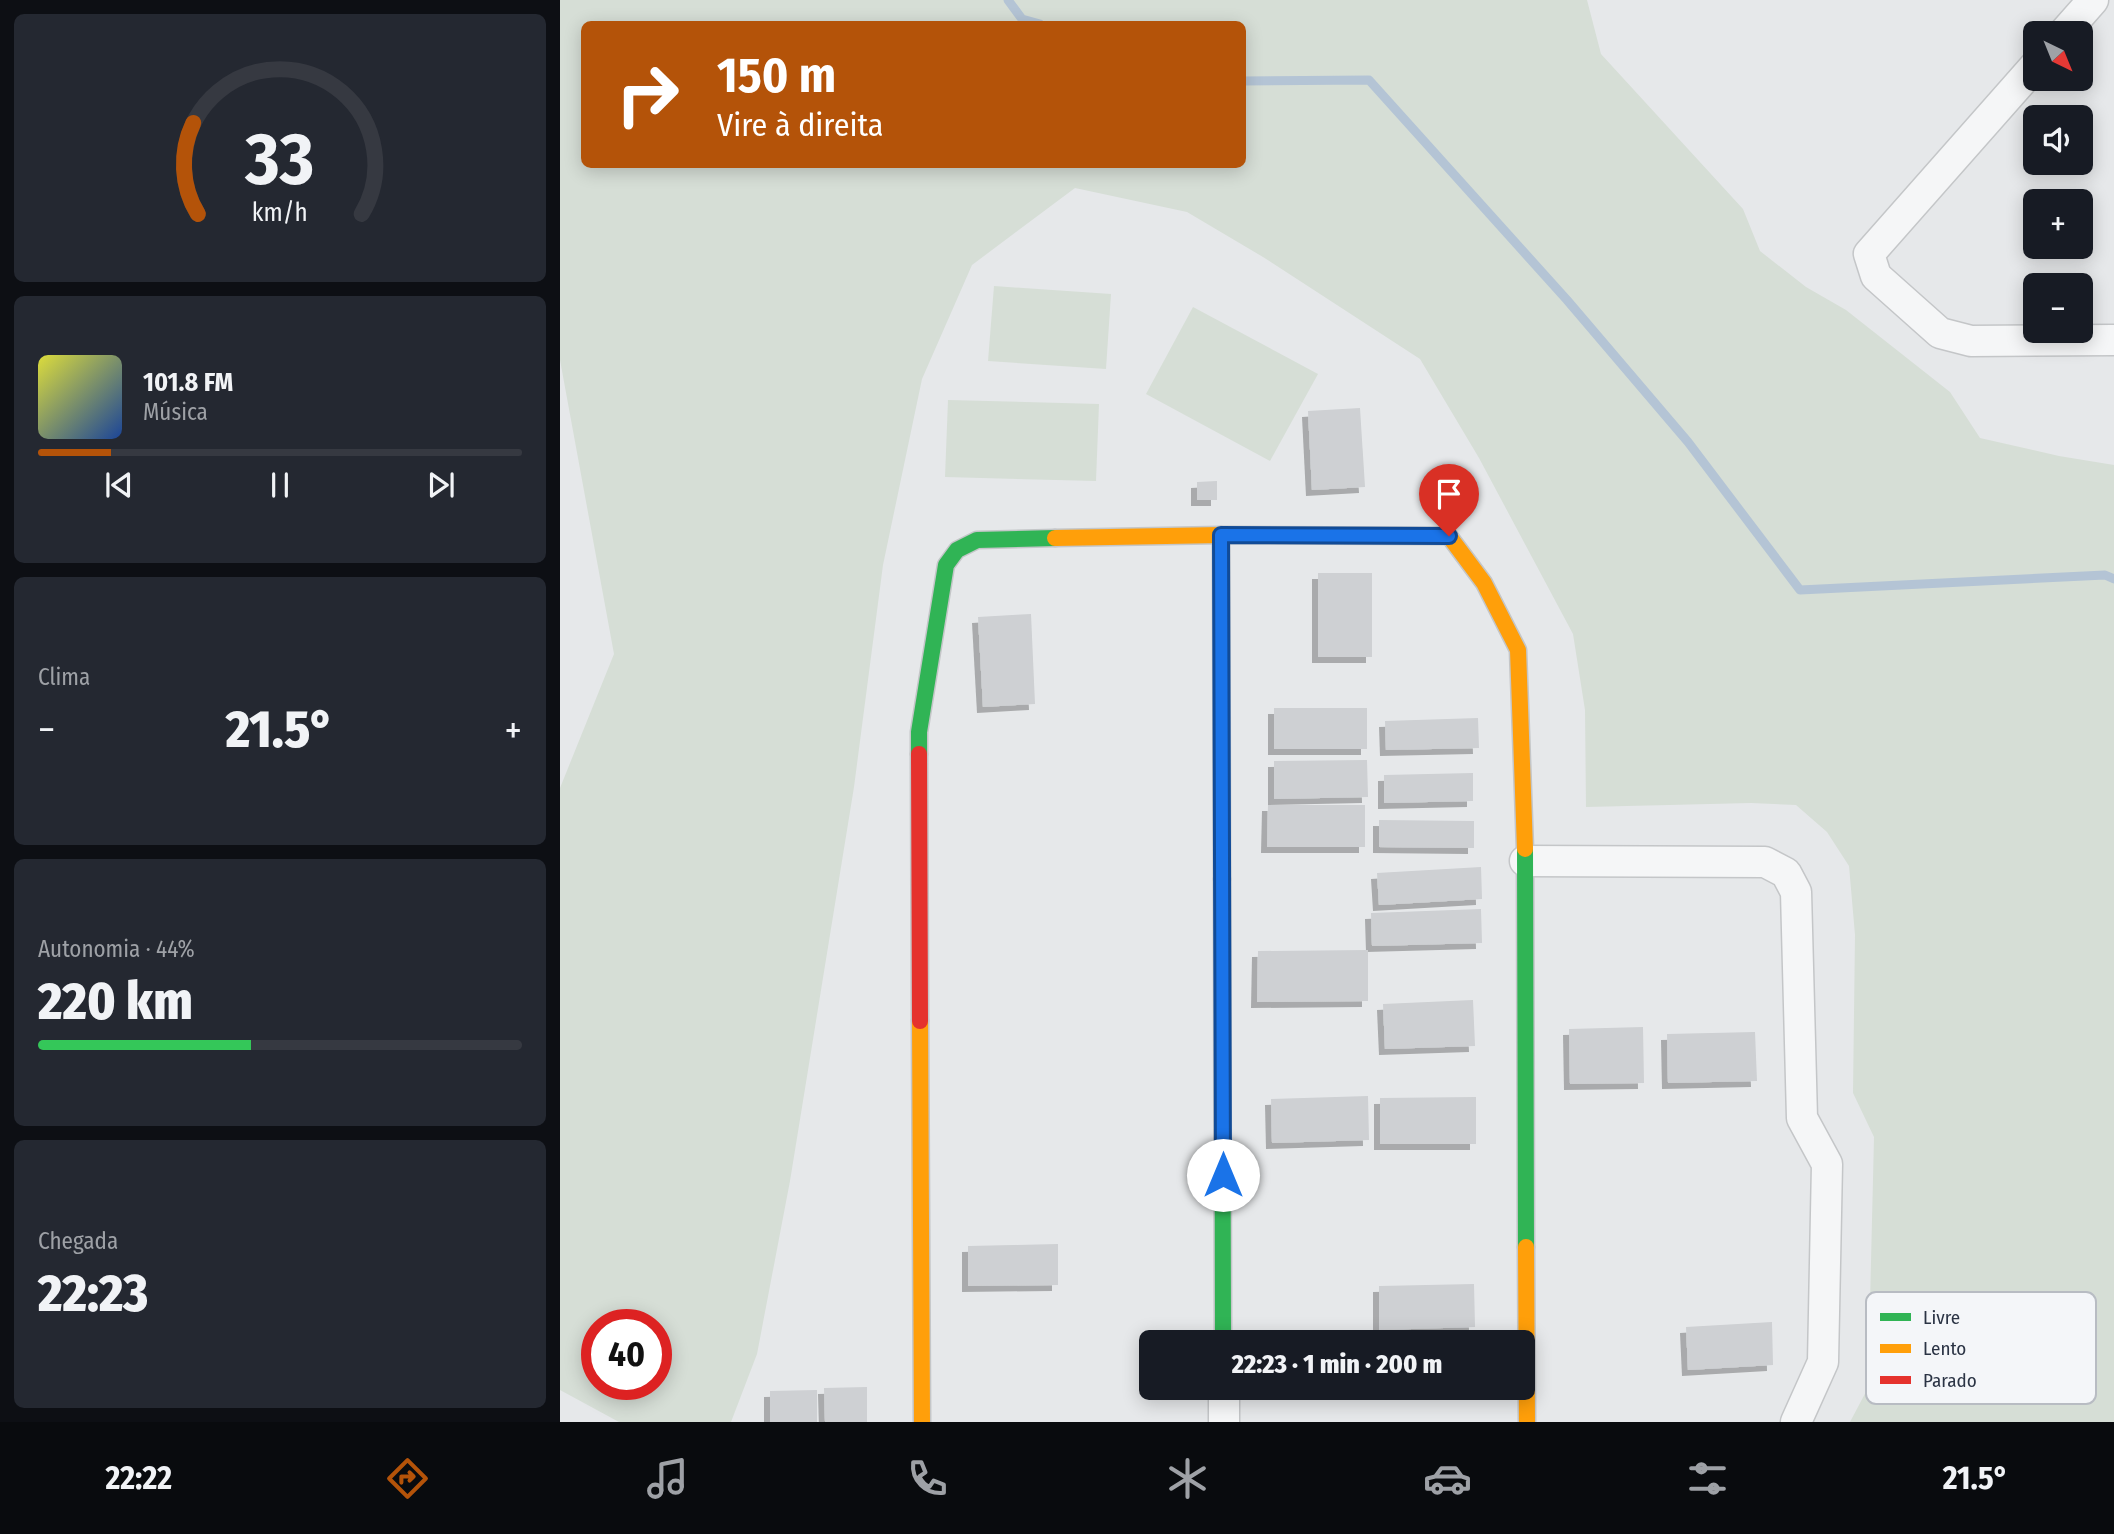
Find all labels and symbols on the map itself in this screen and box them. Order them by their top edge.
north arrow [2023,21,2093,91]
pin [1419,464,1479,536]
position arrow [1186,1138,1260,1212]
legend [1866,1292,2096,1404]
text: Livre [1923,1306,1960,1329]
speed limit sign: 40 [581,1309,672,1400]
text: Lento [1923,1337,1966,1360]
text: Parado [1923,1369,1977,1392]

